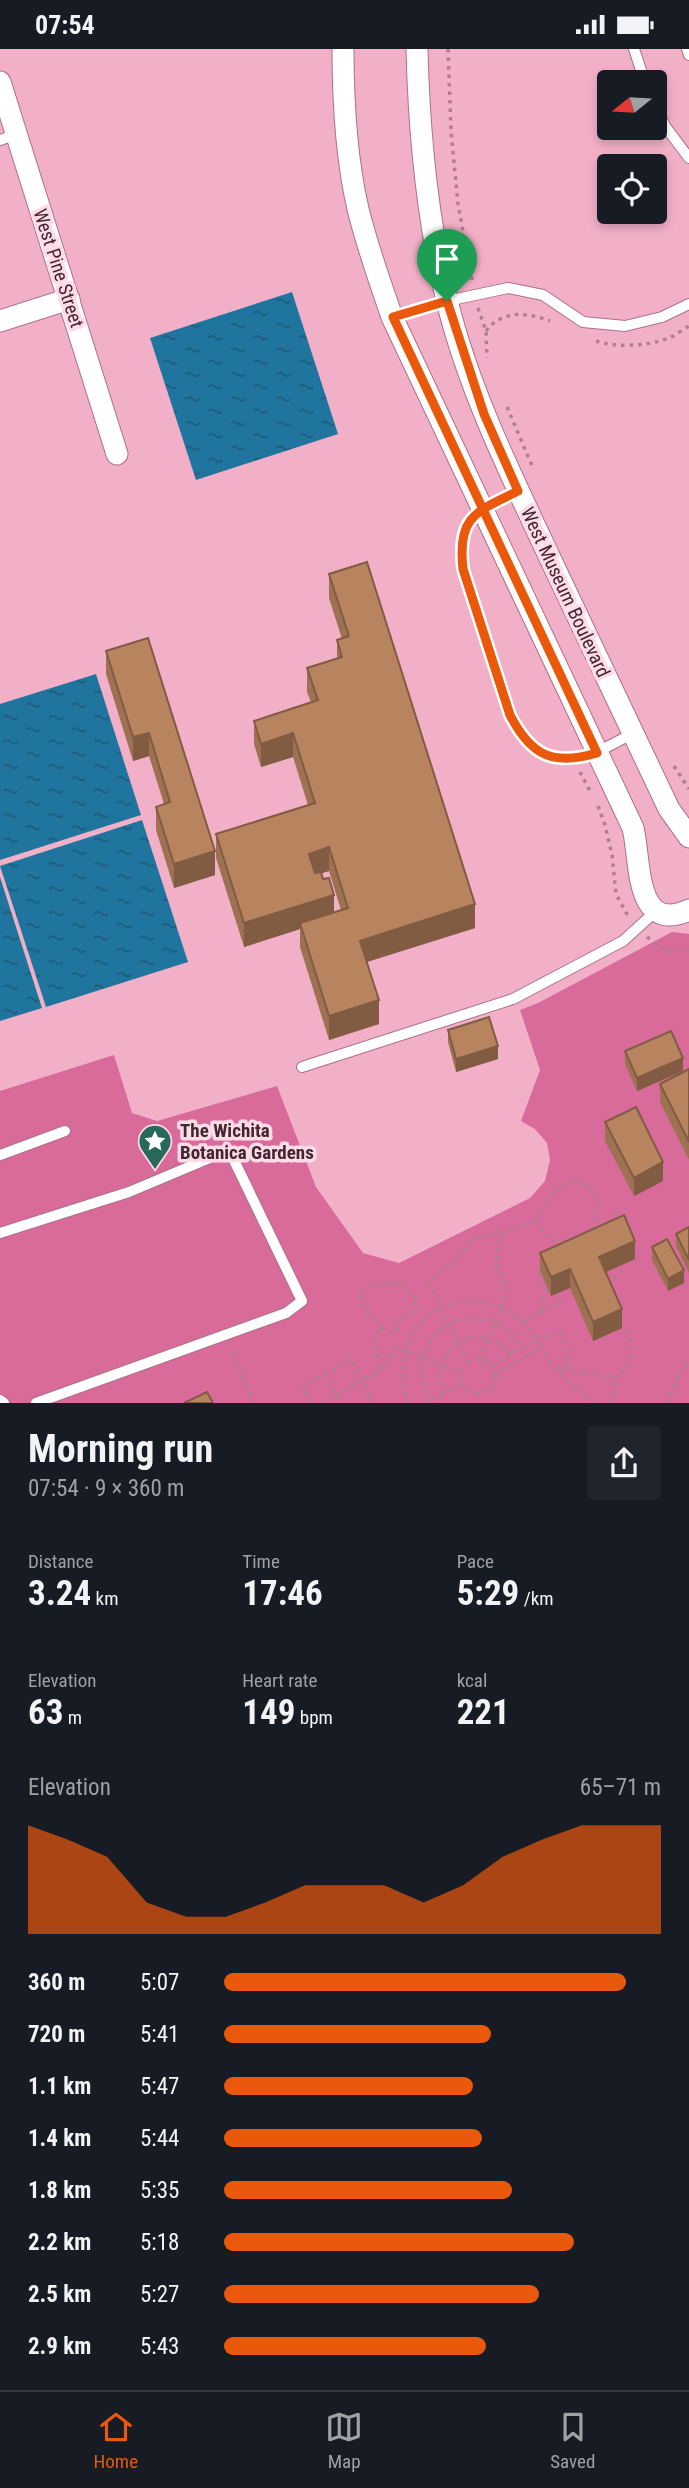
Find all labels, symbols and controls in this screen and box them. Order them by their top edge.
text: 07:54 [35,10,95,40]
north arrow [597,70,667,140]
map controls [597,70,667,224]
button: locate [597,154,667,224]
street label: West Pine Street [28,206,89,330]
pin [417,229,477,301]
icon: arrive [428,240,466,278]
street label: West Museum Boulevard [516,503,615,681]
place label: The Wichita Botanica Gardens [180,1119,314,1164]
place icon: The Wichita Botanica Gardens [136,1122,174,1171]
button: share [587,1426,661,1500]
text: Morning run [28,1427,213,1471]
text: 07:54 · 9 × 360 m [28,1475,184,1502]
text: Distance [28,1550,93,1573]
text: Time [242,1550,280,1573]
text: Pace [457,1550,494,1573]
text: 3.24 [28,1573,91,1614]
text: 17:46 [242,1573,323,1614]
text: 5:29 [457,1573,519,1614]
text: km [91,1587,118,1610]
text: /km [519,1587,554,1610]
text: Elevation [28,1669,96,1692]
text: Heart rate [242,1669,317,1692]
text: kcal [457,1669,487,1692]
text: 63 [28,1692,63,1733]
text: 149 [242,1692,295,1733]
text: 221 [457,1692,510,1733]
text: m [63,1706,82,1729]
text: bpm [295,1706,333,1729]
text: Elevation [28,1774,111,1801]
text: 65–71 m [580,1774,661,1801]
text: 360 m [28,1969,85,1996]
text: 5:07 [140,1969,179,1996]
text: 720 m [28,2021,85,2048]
text: 5:41 [140,2021,179,2048]
text: 1.1 km [28,2073,91,2100]
text: 5:47 [140,2073,179,2100]
text: 1.4 km [28,2125,91,2152]
text: 5:44 [140,2125,179,2152]
text: 1.8 km [28,2177,91,2204]
text: 5:35 [140,2177,179,2204]
text: 2.2 km [28,2229,91,2256]
text: 5:18 [140,2229,179,2256]
text: 2.5 km [28,2281,91,2308]
text: 5:27 [140,2281,179,2308]
text: 2.9 km [28,2333,91,2360]
text: 5:43 [140,2333,179,2360]
tab: Home [94,2408,138,2473]
tab: Map [325,2408,363,2473]
tab: Saved [550,2408,595,2473]

